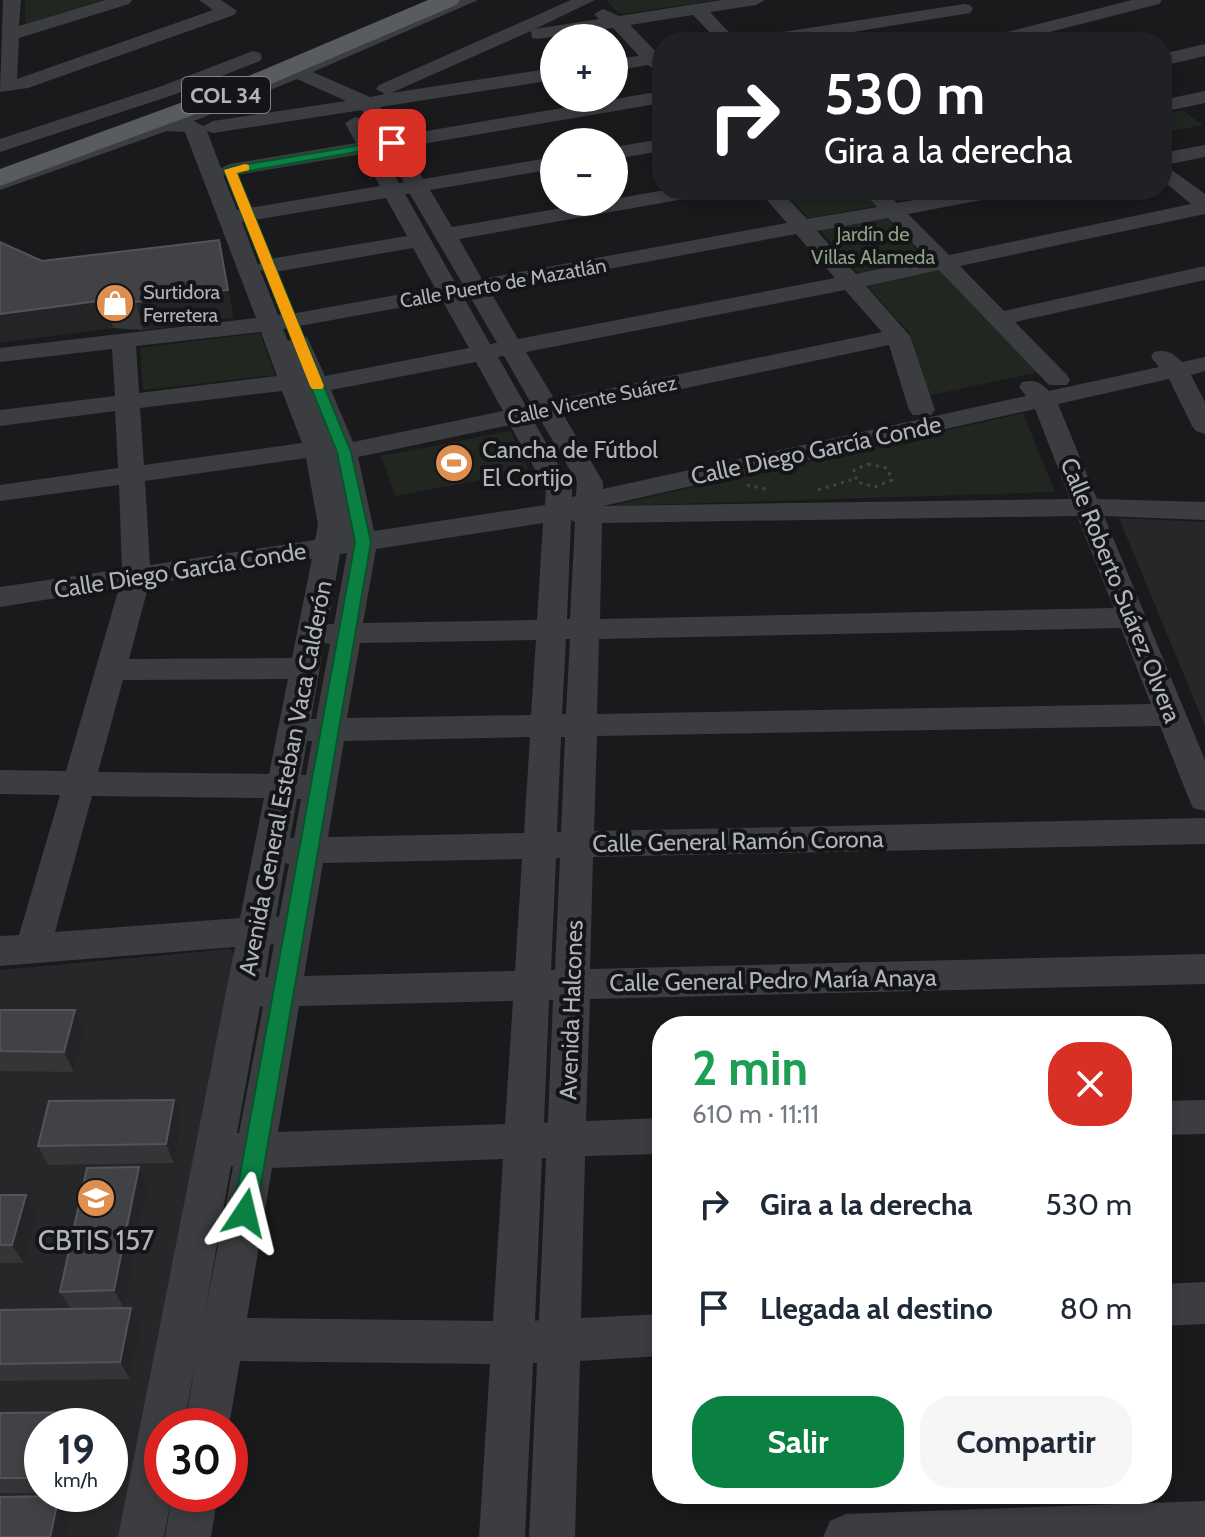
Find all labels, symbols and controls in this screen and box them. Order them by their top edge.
map controls [540,24,628,216]
button: + [540,24,628,112]
text: 530 m [824,60,985,128]
icon: right [692,64,796,168]
road number: COL 34 [182,77,270,113]
pin [358,109,426,177]
icon: arrive [370,121,414,165]
button: − [540,128,628,216]
text: Gira a la derecha [824,128,1072,172]
park label: Jardín de Villas Alameda [811,222,935,269]
street label: Calle Puerto de Mazatlán [398,253,608,313]
place label: Surtidora Ferretera [143,280,221,327]
shop icon: Surtidora Ferretera [94,282,136,324]
street label: Calle Vicente Suárez [505,370,679,430]
street label: Calle Diego García Conde [688,409,944,491]
place label: Cancha de Fútbol El Cortijo [482,435,658,492]
sports icon: Cancha de Fútbol El Cortijo [433,442,475,484]
street label: Calle Roberto Suárez Olvera [1055,453,1188,727]
street label: Calle Diego García Conde [52,536,308,604]
street label: Avenida General Esteban Vaca Calderón [232,578,338,978]
street label: Calle General Ramón Corona [592,824,884,858]
street label: Avenida Halcones [553,920,589,1100]
street label: Calle General Pedro María Anaya [609,963,937,997]
text: 2 min [692,1039,808,1097]
button: close [1048,1042,1132,1126]
text: 610 m · 11:11 [692,1098,819,1130]
position arrow [203,1171,287,1255]
school or university icon: CBTIS 157 [75,1177,117,1219]
icon: right [692,1182,736,1226]
text: Gira a la derecha [760,1186,972,1223]
text: 530 m [1046,1186,1132,1223]
place label: CBTIS 157 [38,1223,154,1257]
icon: arrive [692,1286,736,1330]
text: Llegada al destino [760,1290,993,1327]
text: 80 m [1060,1290,1132,1327]
button: Salir [692,1396,904,1488]
button: Compartir [920,1396,1132,1488]
speed limit sign: 30 [144,1408,248,1512]
text: 19 [57,1425,95,1474]
text: km/h [54,1468,98,1492]

